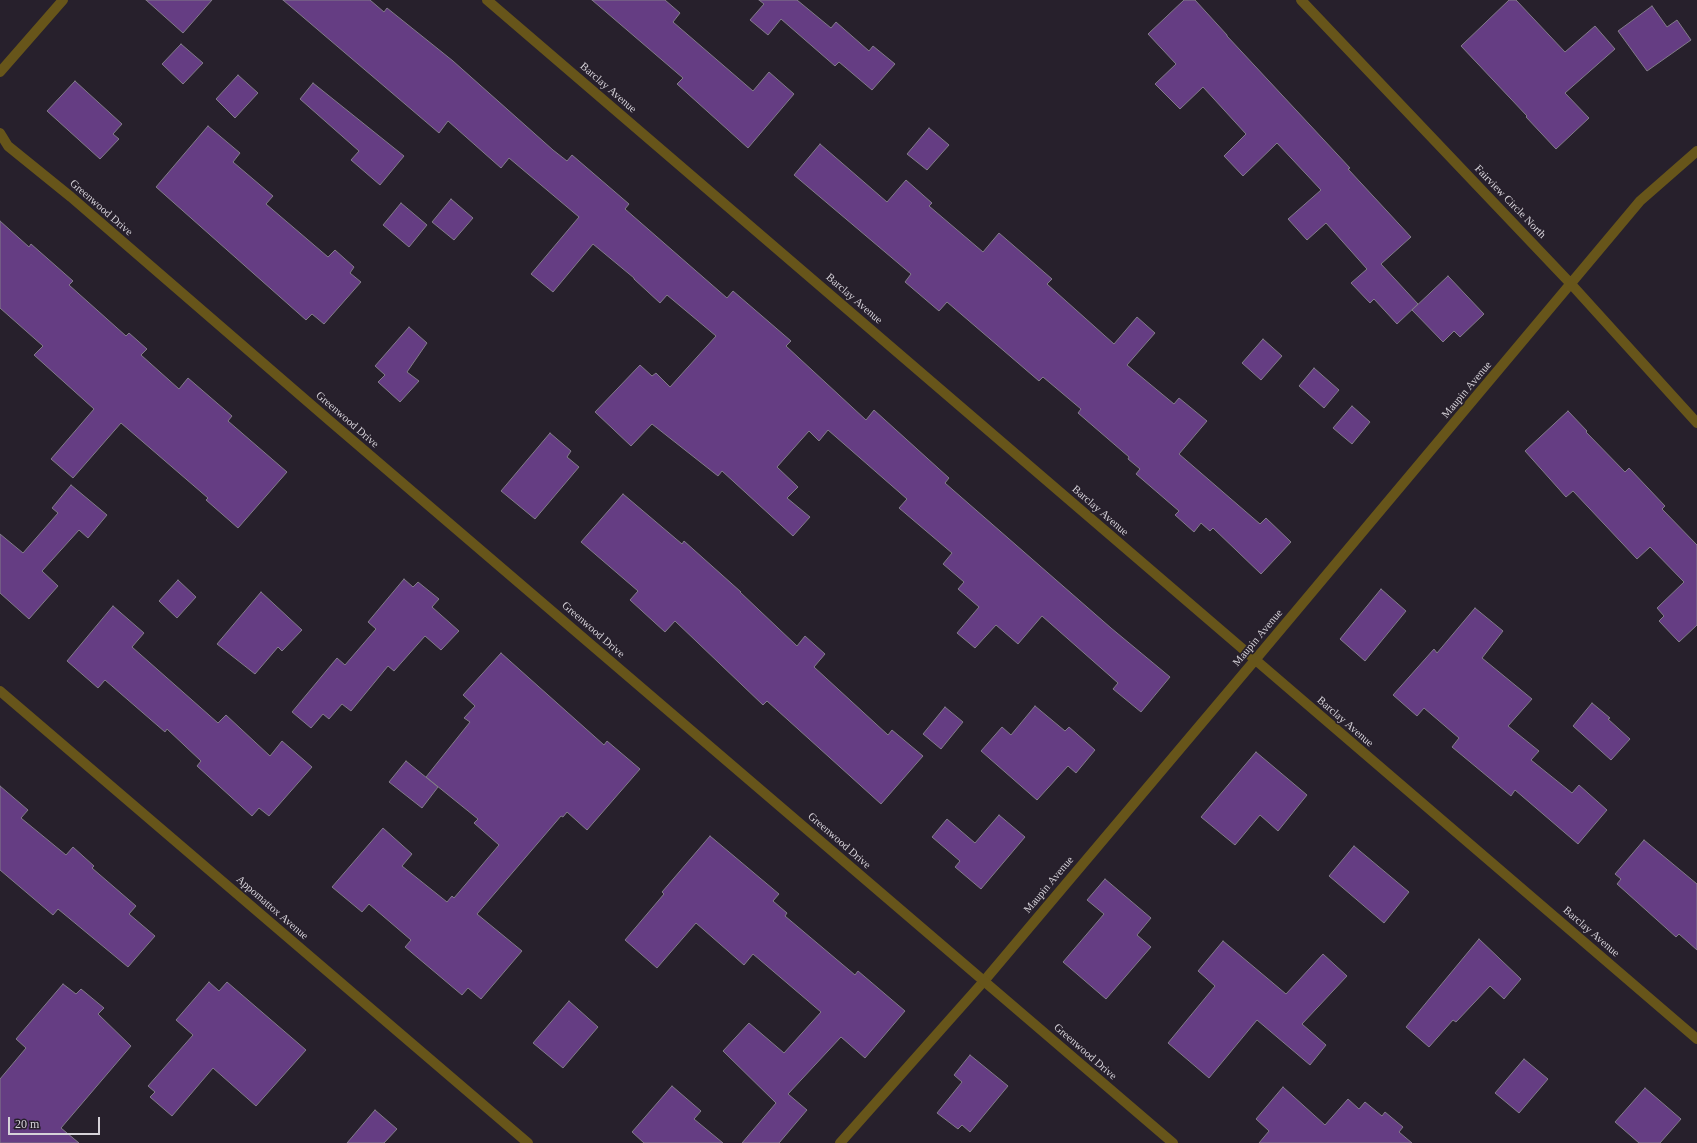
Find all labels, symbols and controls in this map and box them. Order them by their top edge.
street label: Barclay Avenue [577,60,639,116]
street label: Fairview Circle North [1472,162,1548,242]
street label: Greenwood Drive [67,177,135,239]
street label: Barclay Avenue [823,271,885,327]
street label: Maupin Avenue [1439,359,1495,421]
street label: Greenwood Drive [313,389,381,451]
street label: Barclay Avenue [1069,483,1131,539]
street label: Greenwood Drive [559,599,627,661]
street label: Maupin Avenue [1230,607,1286,669]
street label: Barclay Avenue [1314,694,1376,750]
street label: Greenwood Drive [805,810,873,872]
street label: Maupin Avenue [1021,854,1077,916]
street label: Appomattox Avenue [233,873,311,943]
street label: Barclay Avenue [1560,904,1622,960]
street label: Greenwood Drive [1051,1021,1119,1083]
scale bar [10,1109,102,1135]
text: 20 m [15,1117,39,1131]

